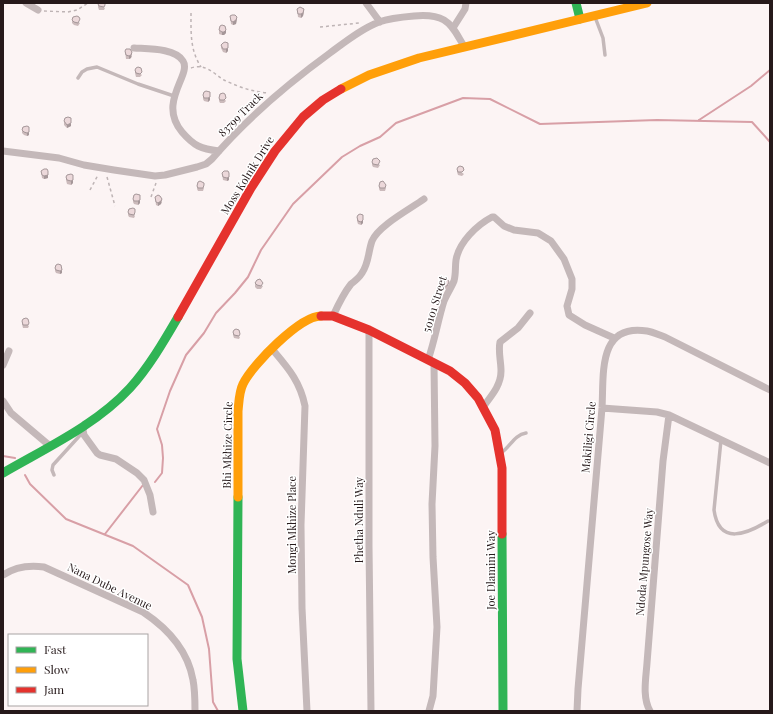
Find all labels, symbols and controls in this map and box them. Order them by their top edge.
street label: 83799 Track [214,88,266,140]
street label: Moss Kolnik Drive [217,133,277,217]
street label: 50101 Street [418,274,450,334]
street label: Makiligi Circle [577,400,599,473]
street label: Bhi Mkhize Circle [219,401,235,489]
street label: Mongi Mkhize Place [284,476,299,574]
street label: Phetha Nduli Way [351,476,366,563]
street label: Ndoda Mpungose Way [632,507,656,617]
street label: Joe Dlamini Way [483,530,498,611]
street label: Nana Dube Avenue [65,559,155,613]
legend [8,634,148,706]
text: Fast [44,641,67,657]
text: Slow [44,661,70,677]
text: Jam [43,681,65,697]

